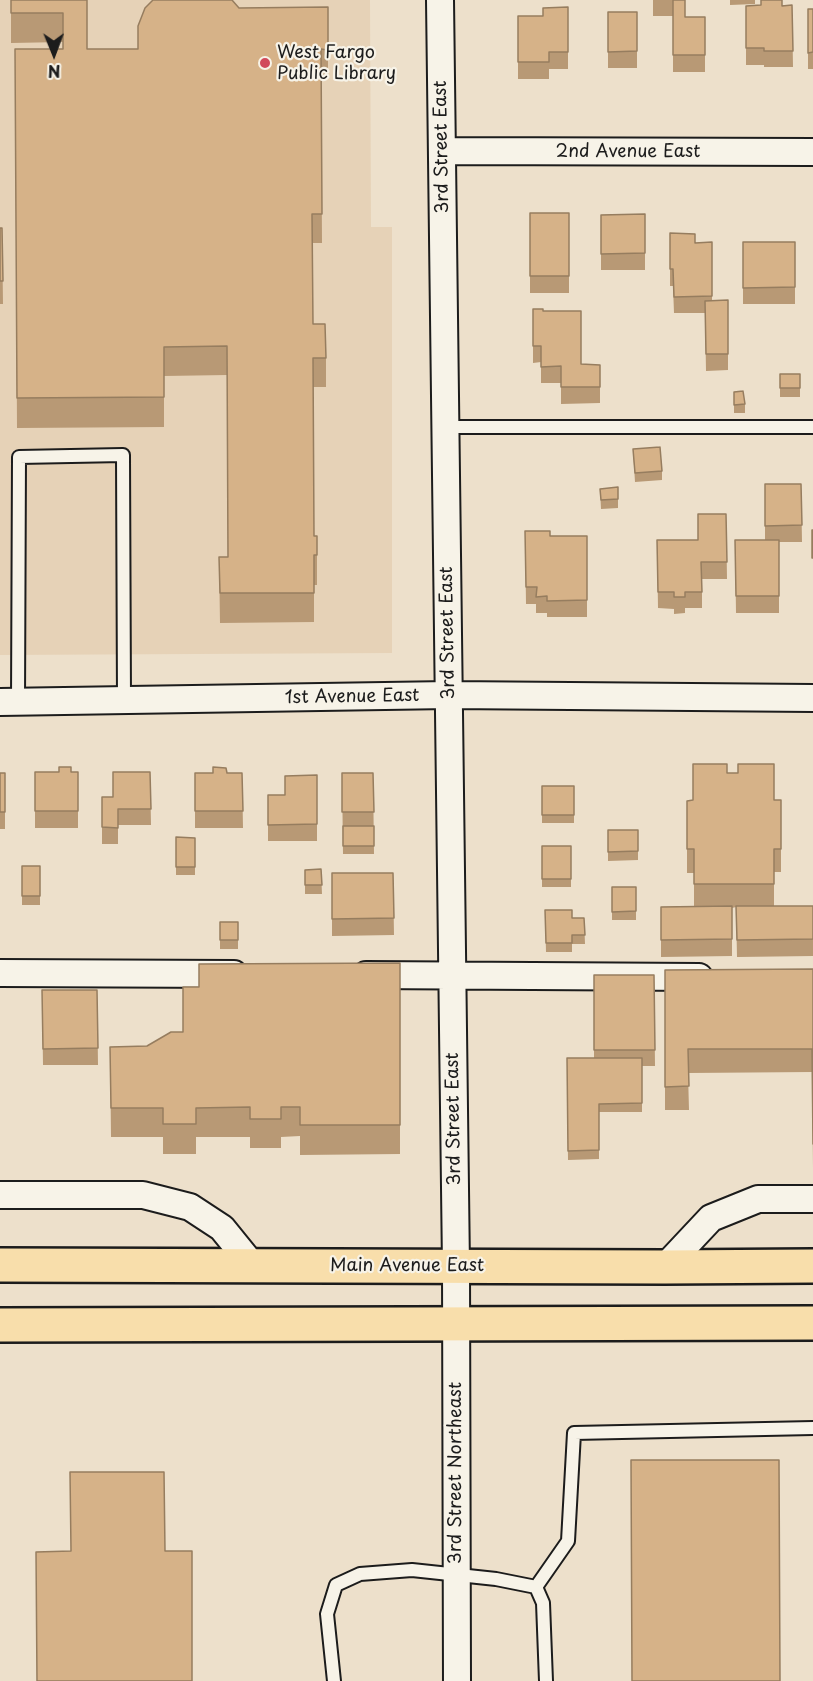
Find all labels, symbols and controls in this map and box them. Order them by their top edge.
north arrow [24,24,84,84]
place label: West Fargo Public Library [277,42,396,84]
marker: West Fargo Public Library [258,56,272,70]
text: N [48,60,61,84]
street label: 3rd Street East [430,80,454,214]
street label: 2nd Avenue East [556,141,700,163]
street label: 3rd Street East [436,566,460,700]
street label: 1st Avenue East [284,685,420,709]
street label: 3rd Street East [442,1052,466,1186]
street label: Main Avenue East [330,1255,484,1277]
street label: 3rd Street Northeast [445,1382,467,1564]

